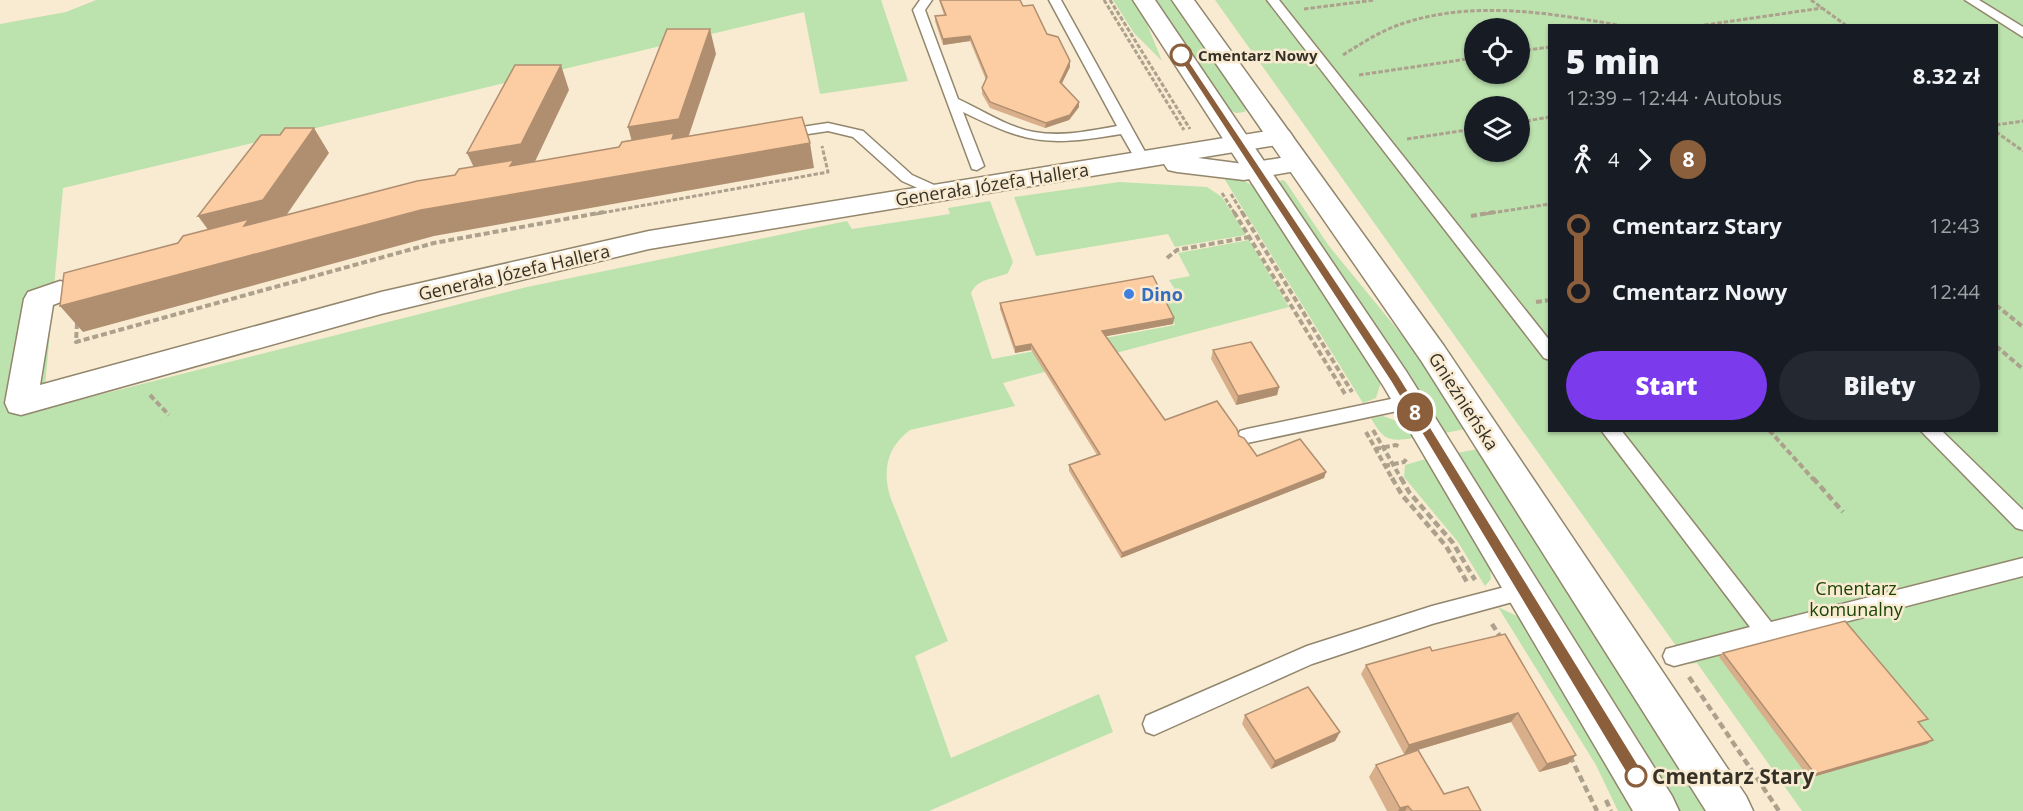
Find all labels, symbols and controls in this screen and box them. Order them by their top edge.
map controls [1464,18,1530,162]
button: locate [1464,18,1530,84]
text: 5 min [1566,39,1660,84]
marker: Cmentarz Nowy [1170,44,1192,66]
place label: Cmentarz Nowy [1198,45,1318,65]
text: 8.32 zł [1913,60,1980,90]
text: 12:39 – 12:44 · Autobus [1566,84,1782,111]
button: layers [1464,96,1530,162]
icon: walk [1566,143,1599,176]
icon: forward [1628,143,1661,176]
text: 8 [1682,145,1694,173]
text: 4 [1608,146,1619,173]
street label: Generała Józefa Hallera [893,157,1091,211]
text: Cmentarz Stary [1612,210,1782,240]
text: 12:43 [1929,212,1980,239]
street label: Generała Józefa Hallera [416,238,612,306]
text: Cmentarz Nowy [1612,276,1787,306]
text: 12:44 [1929,278,1980,305]
place label: Dino [1141,282,1183,306]
marker: Dino [1122,287,1136,301]
street label: Gnieźnieńska [1423,348,1505,454]
button: Start [1566,351,1767,420]
button: Bilety [1779,351,1980,420]
line badge: 8 [1396,392,1434,432]
text: 8 [1409,398,1421,426]
park label: Cmentarz komunalny [1809,576,1904,621]
place label: Cmentarz Stary [1652,762,1814,790]
marker: Cmentarz Stary [1625,765,1647,787]

